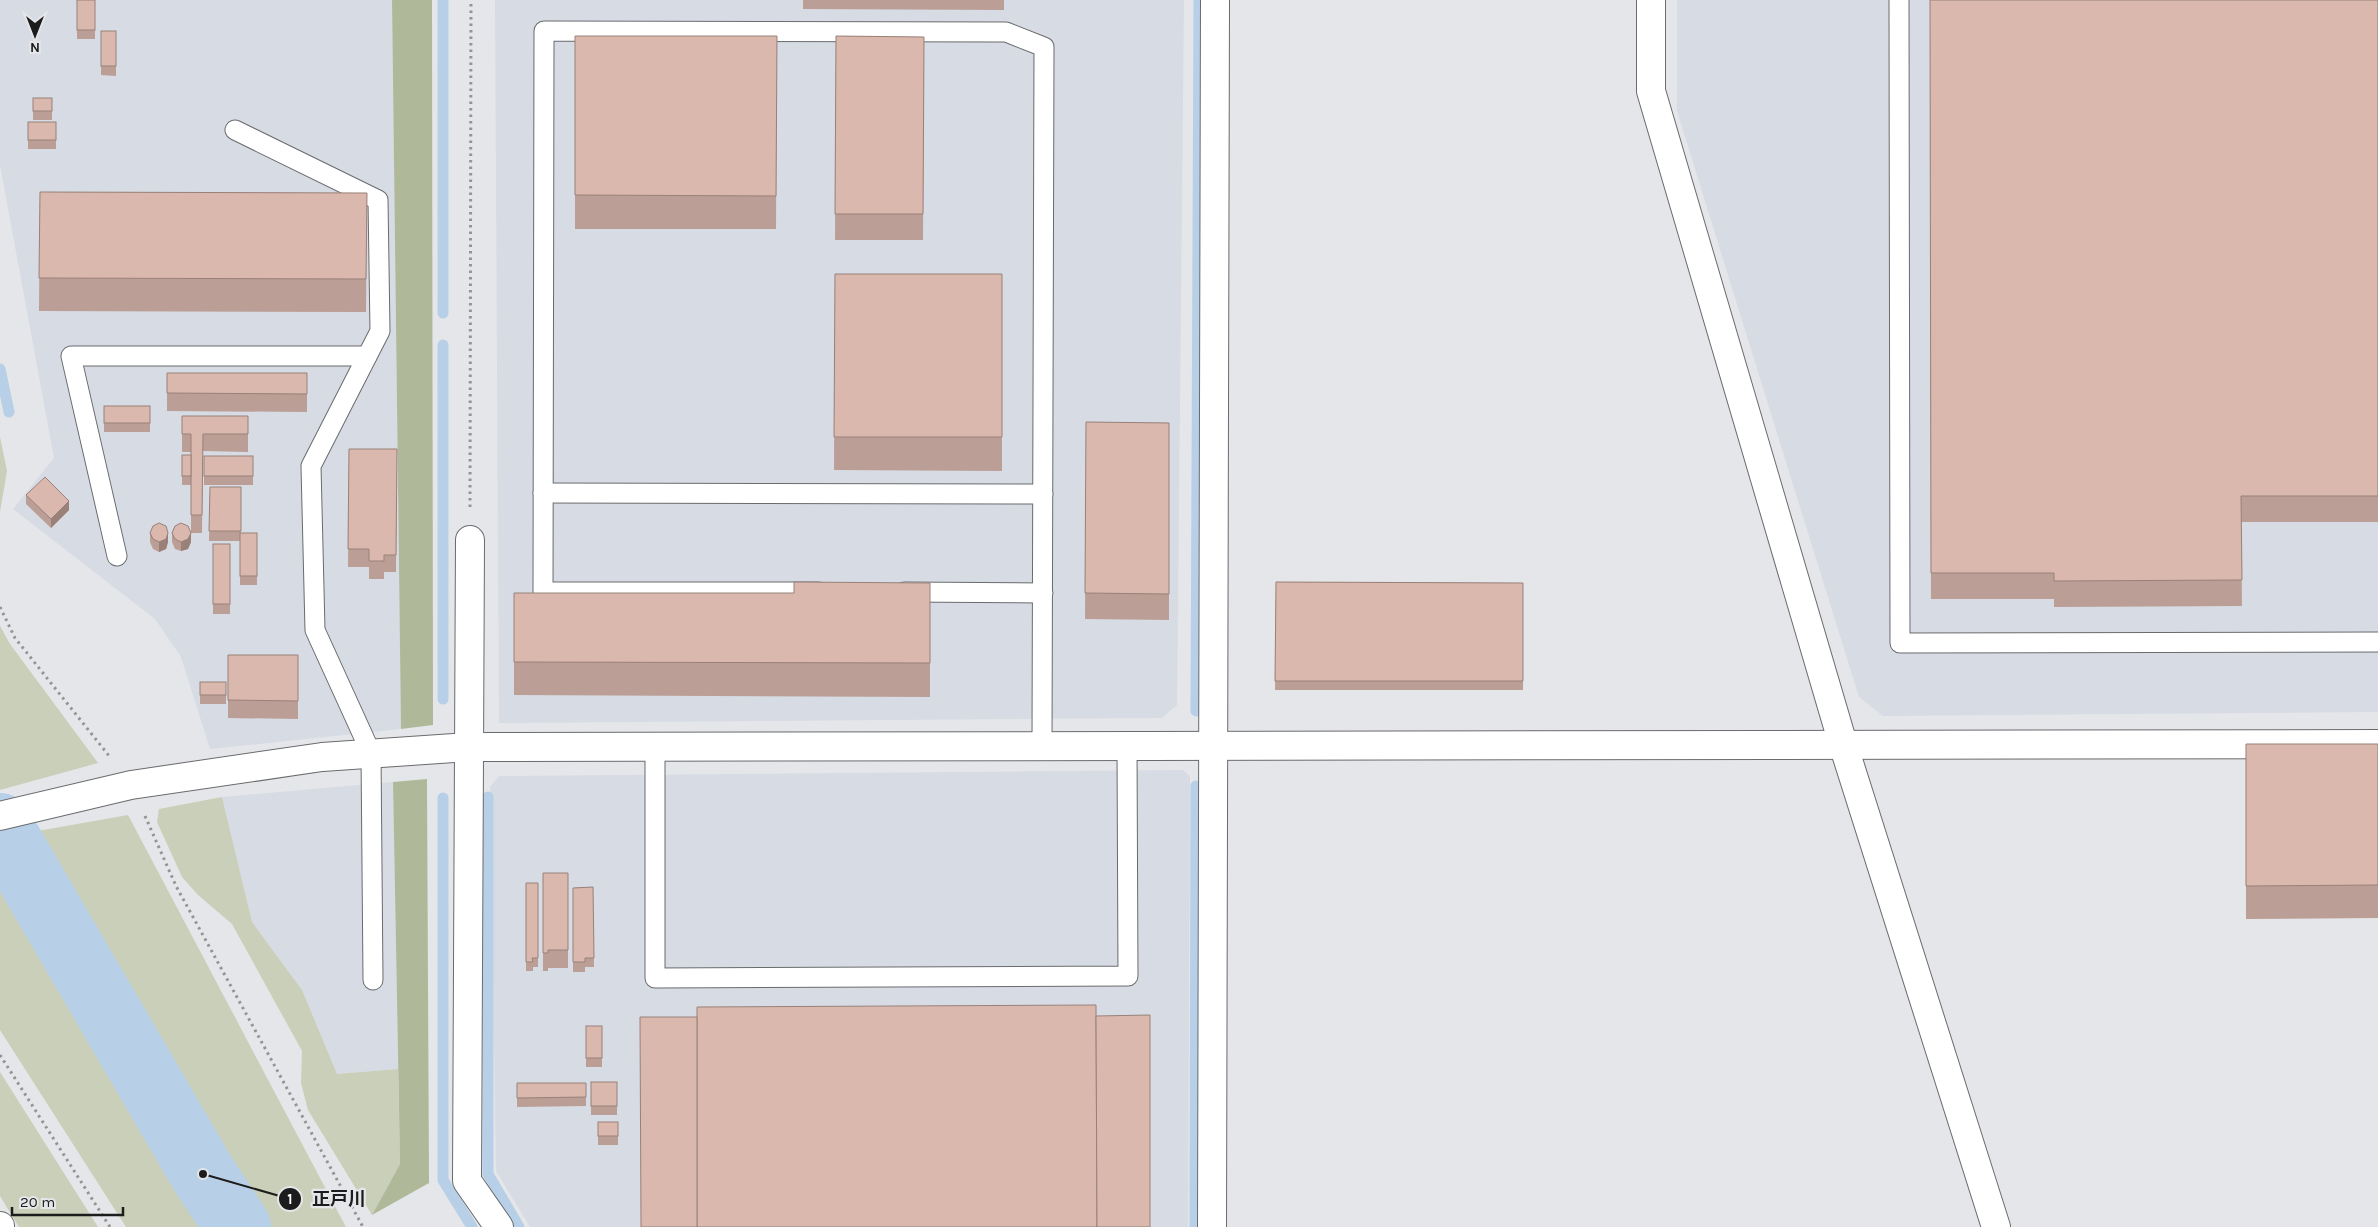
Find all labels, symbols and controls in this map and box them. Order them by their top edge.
north arrow [10,10,60,60]
text: N [30,39,40,56]
callout: 正戸川 [277,1182,376,1215]
scale bar [12,1184,124,1216]
text: 正戸川 [312,1188,366,1210]
text: 1 [287,1190,293,1208]
text: 20 m [20,1193,55,1211]

